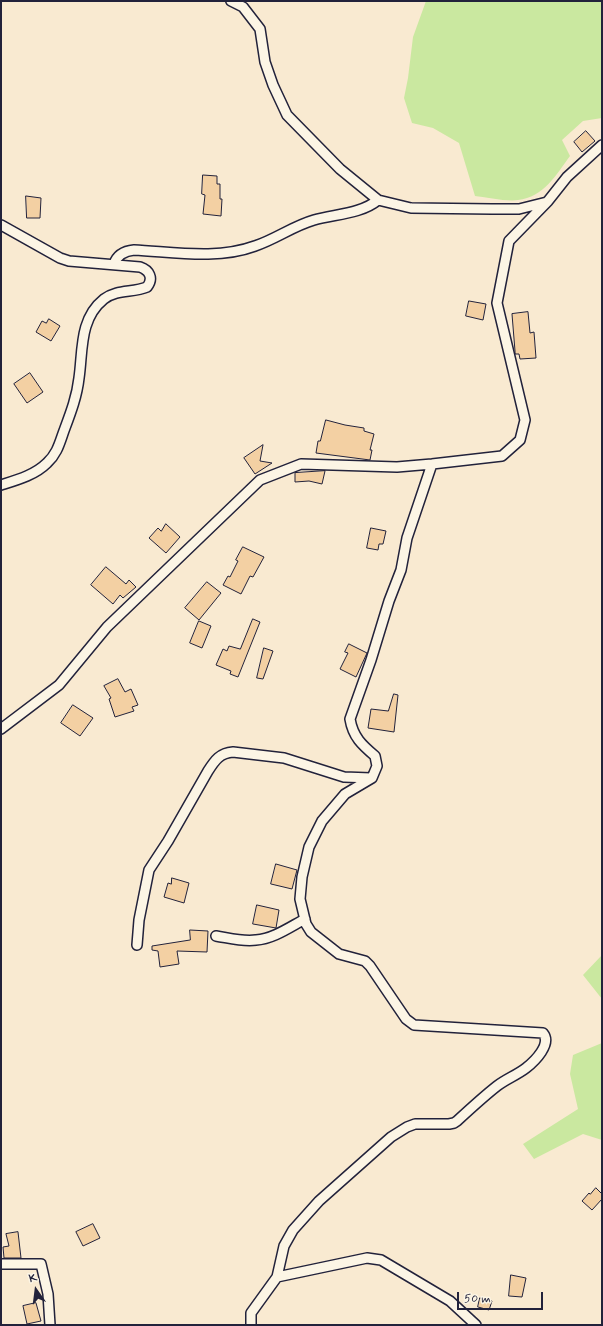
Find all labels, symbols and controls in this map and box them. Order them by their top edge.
north arrow [16,1270,56,1310]
text: K [28,1271,39,1286]
scale bar [459,1284,545,1310]
text: 50 m [464,1291,491,1307]

